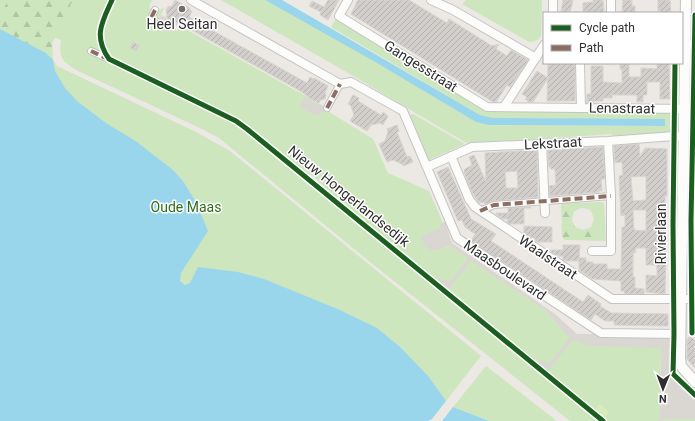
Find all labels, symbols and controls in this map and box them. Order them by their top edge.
marker: Heel Seitan [177,4,187,14]
legend [543,12,683,64]
place label: Heel Seitan [147,16,217,32]
text: Cycle path [579,21,635,35]
street label: Gangesstraat [381,37,461,95]
text: Path [579,41,604,55]
street label: Lenastraat [589,99,656,117]
street label: Lekstraat [524,133,583,153]
street label: Nieuw Hongerlandsedijk [285,142,414,250]
park label: Oude Maas [151,199,221,215]
street label: Rivierlaan [653,204,669,264]
street label: Waalstraat [516,232,581,283]
street label: Maasboulevard [461,237,549,303]
north arrow [643,369,683,409]
text: N [659,392,667,405]

